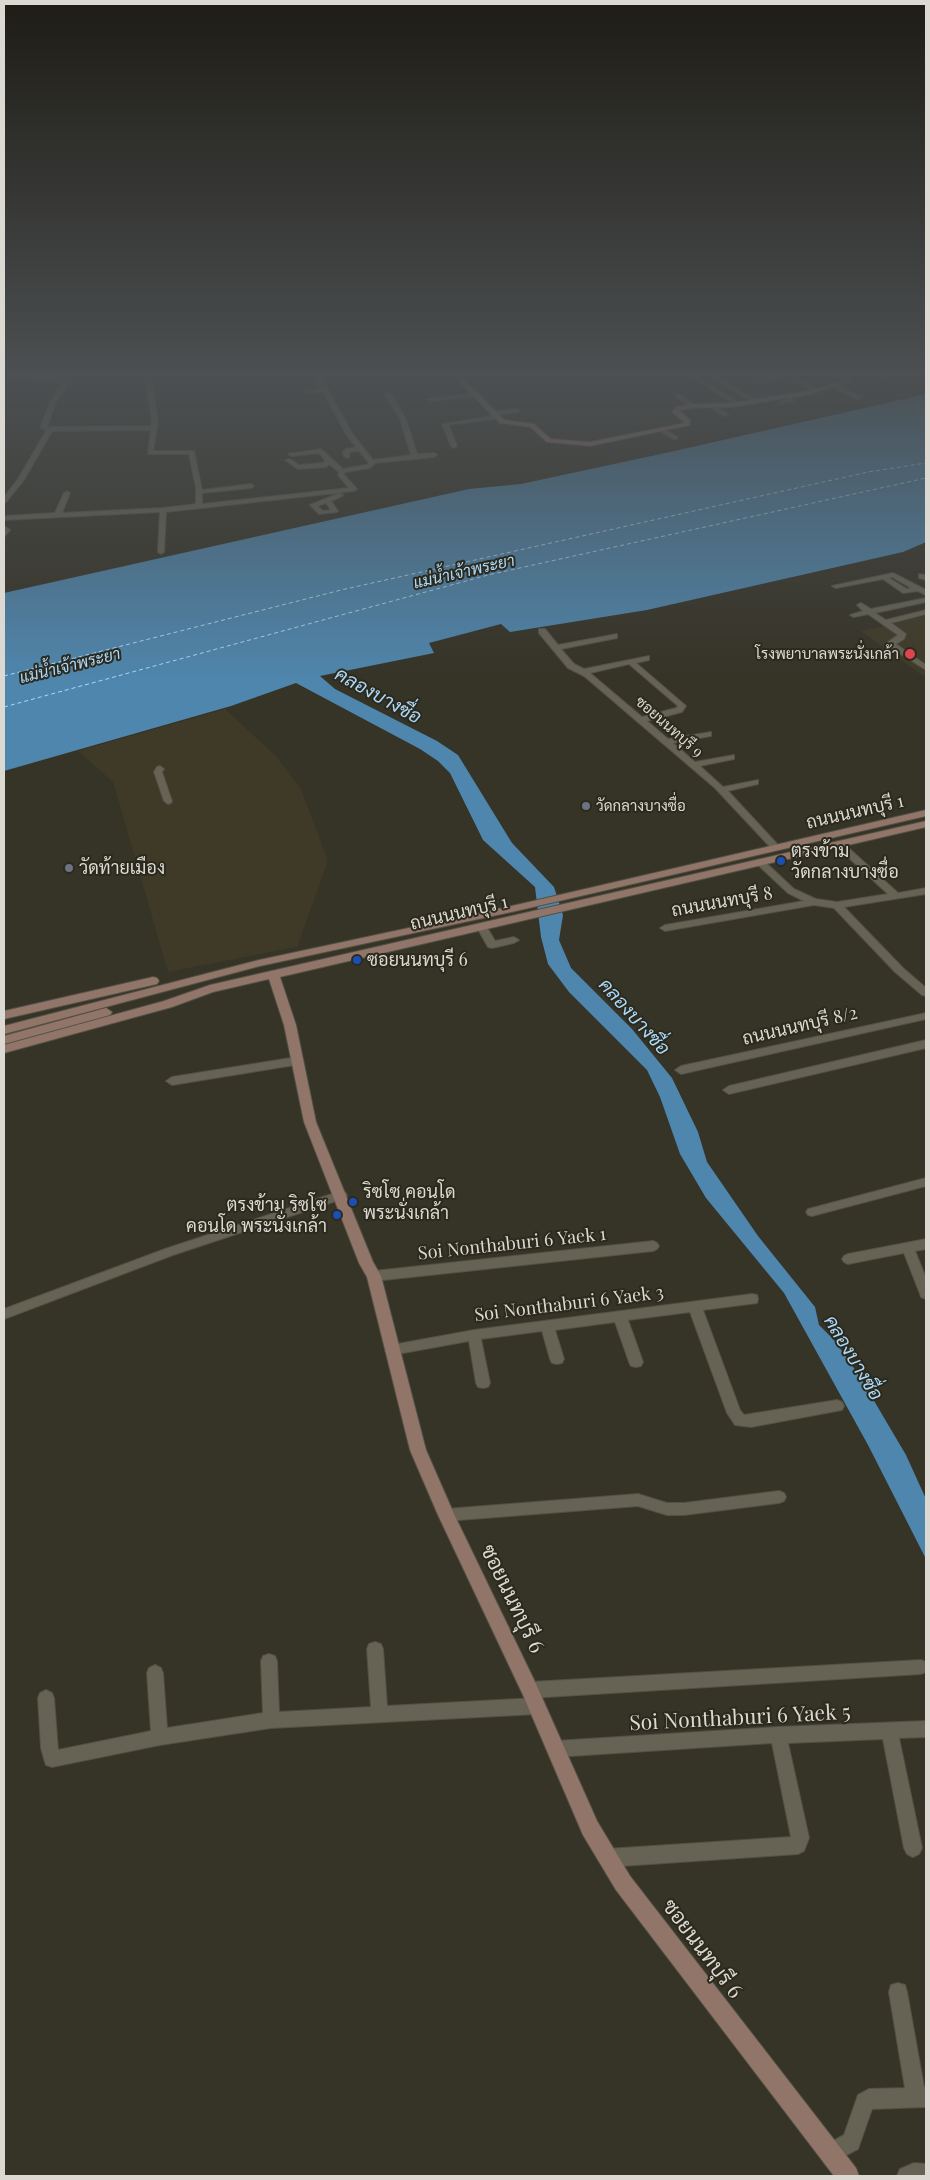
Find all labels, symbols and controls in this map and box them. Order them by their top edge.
water label: แม่น้ำเจ้าพระยา [411,551,517,593]
water label: แม่น้ำเจ้าพระยา [18,644,122,688]
place label: โรงพยาบาลพระนั่งเกล้า [755,645,899,663]
marker: โรงพยาบาลพระนั่งเกล้า [903,647,917,661]
water label: คลองบางซื่อ [331,663,425,729]
street label: ซอยนนทบุรี 9 [631,693,707,761]
street label: ถนนนนทบุรี 1 [804,790,906,834]
place label: วัดกลางบางซื่อ [596,797,686,815]
marker: วัดกลางบางซื่อ [580,800,592,812]
place label: ตรงข้าม วัดกลางบางซื่อ [791,840,899,882]
marker: ตรงข้าม วัดกลางบางซื่อ [775,855,787,867]
place label: วัดท้ายเมือง [79,857,165,879]
marker: วัดท้ายเมือง [63,862,75,874]
street label: ถนนนนทบุรี 8 [670,882,774,922]
street label: ถนนนนทบุรี 1 [408,891,510,935]
place label: ซอยนนทบุรี 6 [367,949,468,971]
marker: ซอยนนทบุรี 6 [351,954,363,966]
water label: คลองบางซื่อ [594,974,674,1060]
street label: ถนนนนทบุรี 8/2 [740,1002,860,1050]
place label: ริซโซ คอนโด พระนั่งเกล้า [363,1181,456,1224]
place label: ตรงข้าม ริซโซ คอนโด พระนั่งเกล้า [186,1194,327,1236]
marker: ริซโซ คอนโด พระนั่งเกล้า [347,1196,359,1208]
marker: ตรงข้าม ริซโซ คอนโด พระนั่งเกล้า [331,1209,343,1221]
street label: Soi Nonthaburi 6 Yaek 1 [417,1223,607,1265]
street label: Soi Nonthaburi 6 Yaek 3 [473,1282,665,1326]
water label: คลองบางซื่อ [819,1311,887,1405]
street label: ซอยนนทบุรี 6 [475,1541,549,1657]
street label: Soi Nonthaburi 6 Yaek 5 [629,1700,851,1736]
street label: ซอยนนทบุรี 6 [657,1894,747,2004]

